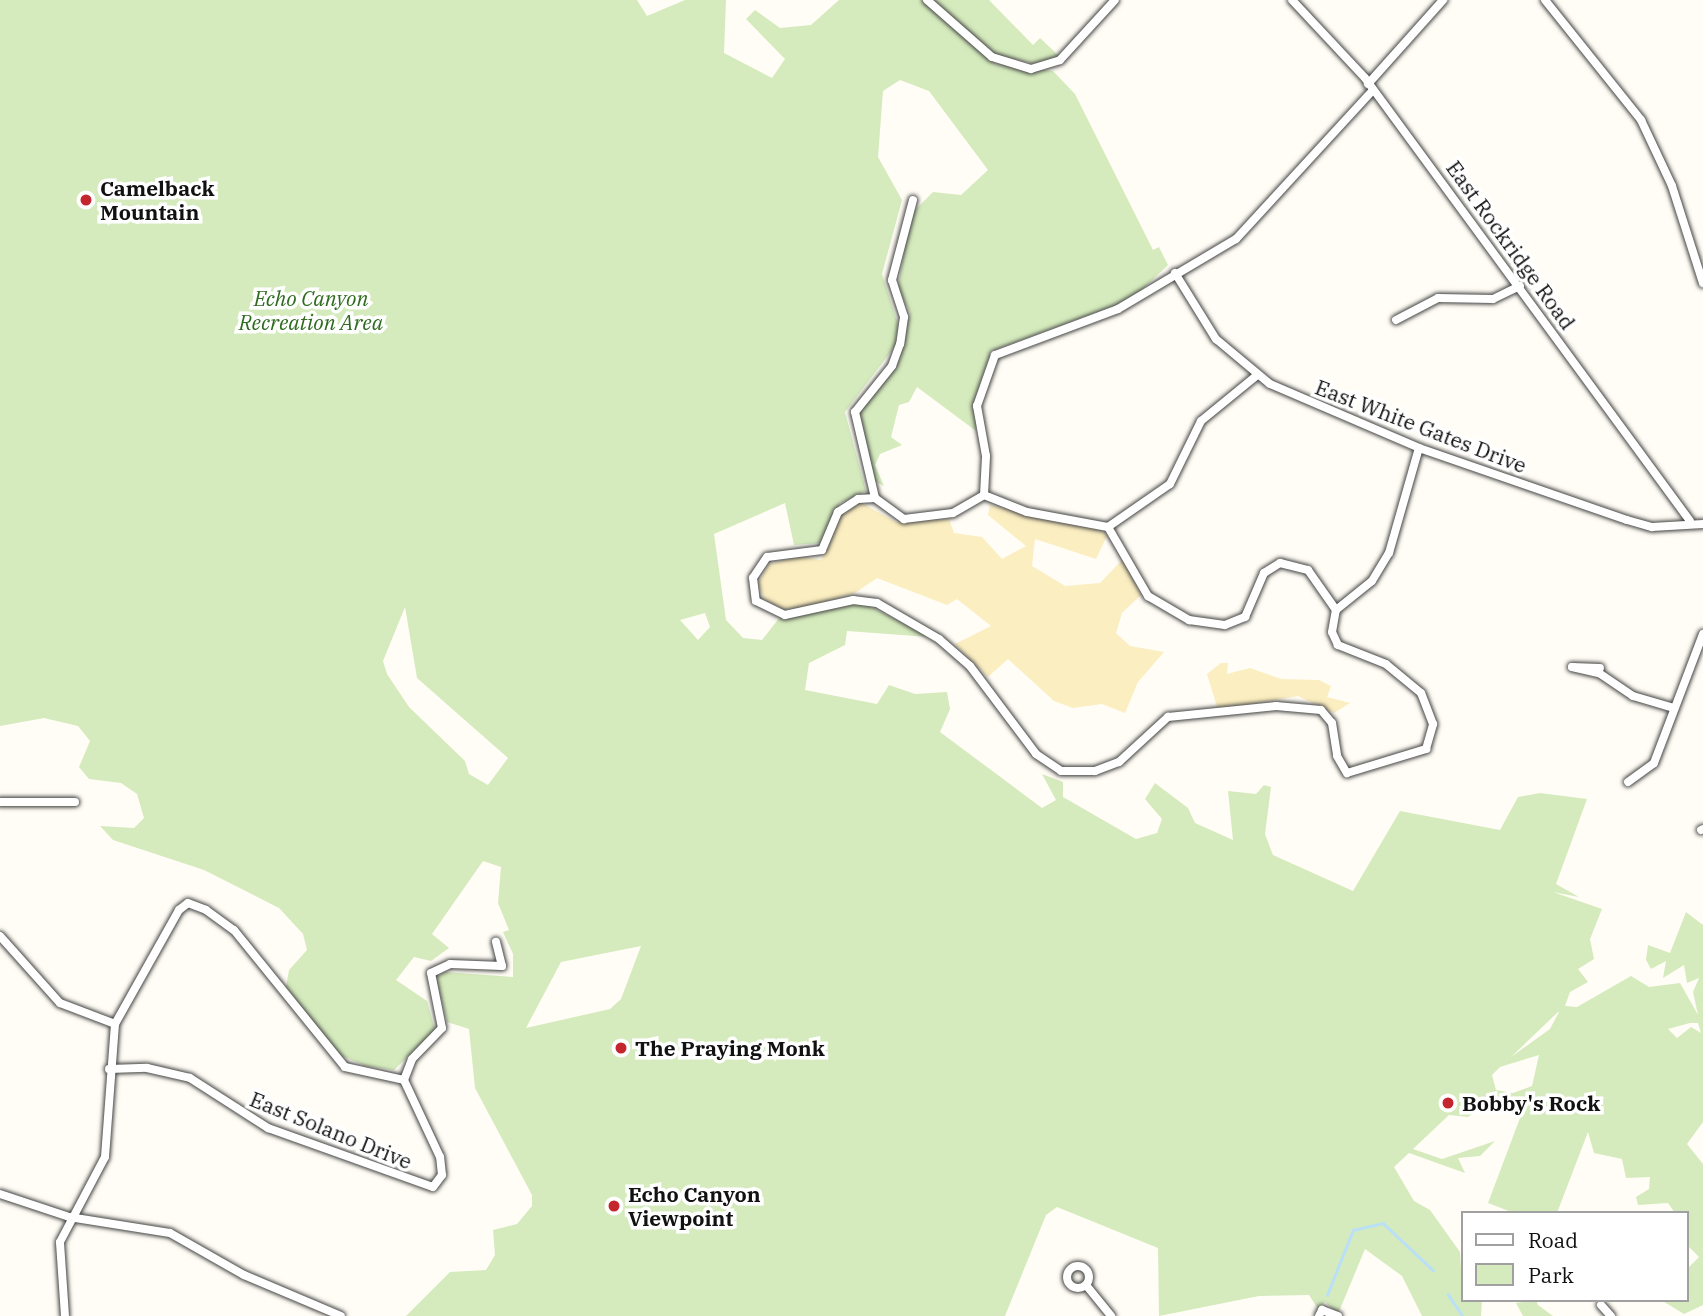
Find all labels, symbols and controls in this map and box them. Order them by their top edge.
street label: East Rockridge Road [1441,156,1581,334]
place label: Camelback Mountain [100,175,215,225]
marker: Camelback Mountain [78,192,94,208]
park label: Echo Canyon Recreation Area [239,285,383,335]
street label: East White Gates Drive [1312,374,1530,478]
place label: The Praying Monk [635,1035,825,1061]
marker: The Praying Monk [613,1040,629,1056]
street label: East Solano Drive [246,1086,416,1174]
place label: Bobby's Rock [1462,1090,1600,1116]
marker: Bobby's Rock [1440,1095,1456,1111]
place label: Echo Canyon Viewpoint [628,1181,761,1231]
marker: Echo Canyon Viewpoint [606,1198,622,1214]
legend [1462,1211,1689,1302]
text: Road [1528,1226,1578,1254]
text: Park [1528,1261,1574,1289]

